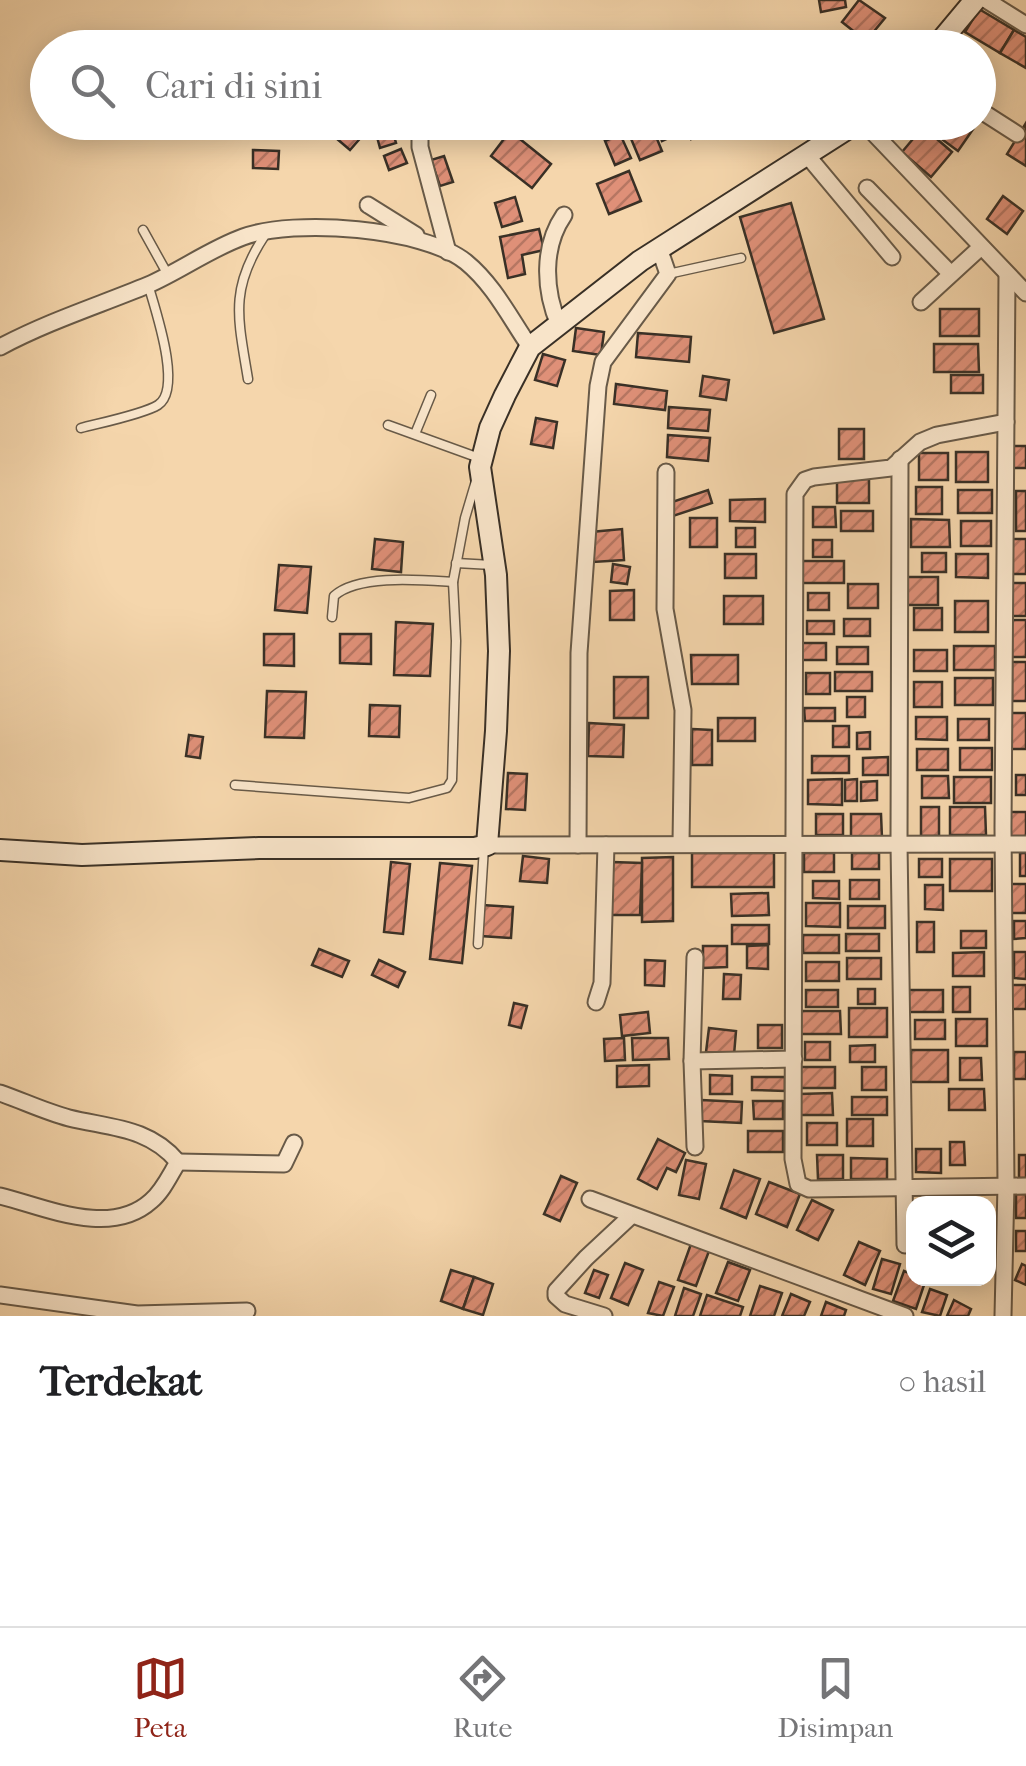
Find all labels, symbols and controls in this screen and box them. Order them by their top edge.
search box [30,30,996,140]
icon: search [65,58,120,113]
text: Cari di sini [145,63,322,108]
map controls [906,1196,996,1286]
button: layers [906,1196,996,1286]
text: Terdekat [40,1357,202,1406]
text: 0 hasil [899,1363,986,1400]
tab: Peta [133,1651,188,1744]
tab: Rute [453,1651,512,1744]
tab: Disimpan [777,1651,893,1744]

